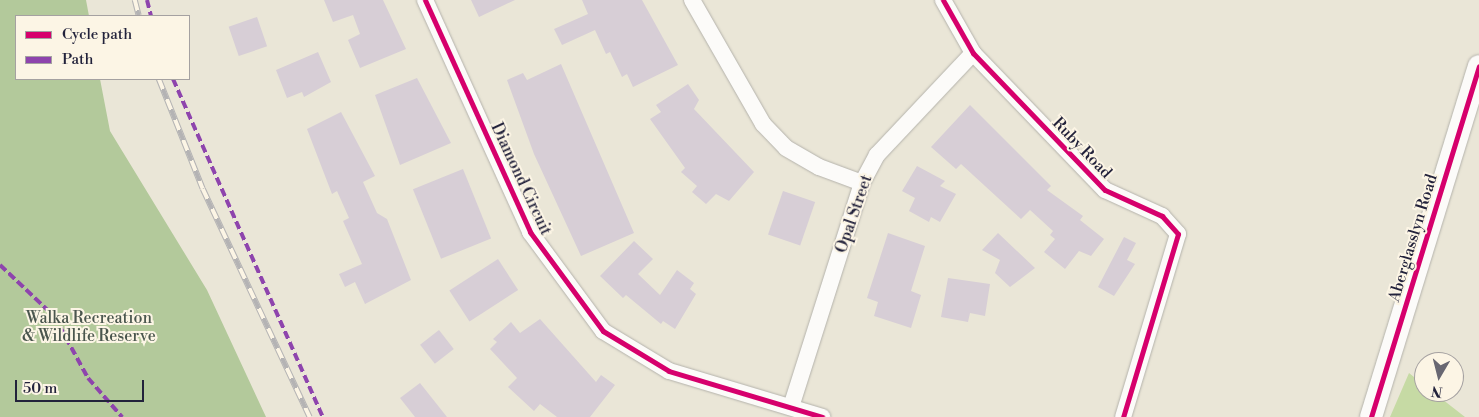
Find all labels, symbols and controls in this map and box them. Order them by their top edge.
legend [15,15,190,80]
text: Cycle path [62,25,132,44]
text: Path [62,50,94,69]
street label: Ruby Road [1048,114,1116,182]
street label: Diamond Circuit [487,120,555,238]
street label: Opal Street [832,172,876,256]
street label: Aberglasslyn Road [1384,172,1442,304]
park label: Walka Recreation & Wildlife Reserve [22,308,156,346]
north arrow [1414,352,1464,402]
scale bar [18,370,146,402]
text: 50 m [23,379,57,398]
text: N [1430,381,1444,401]

